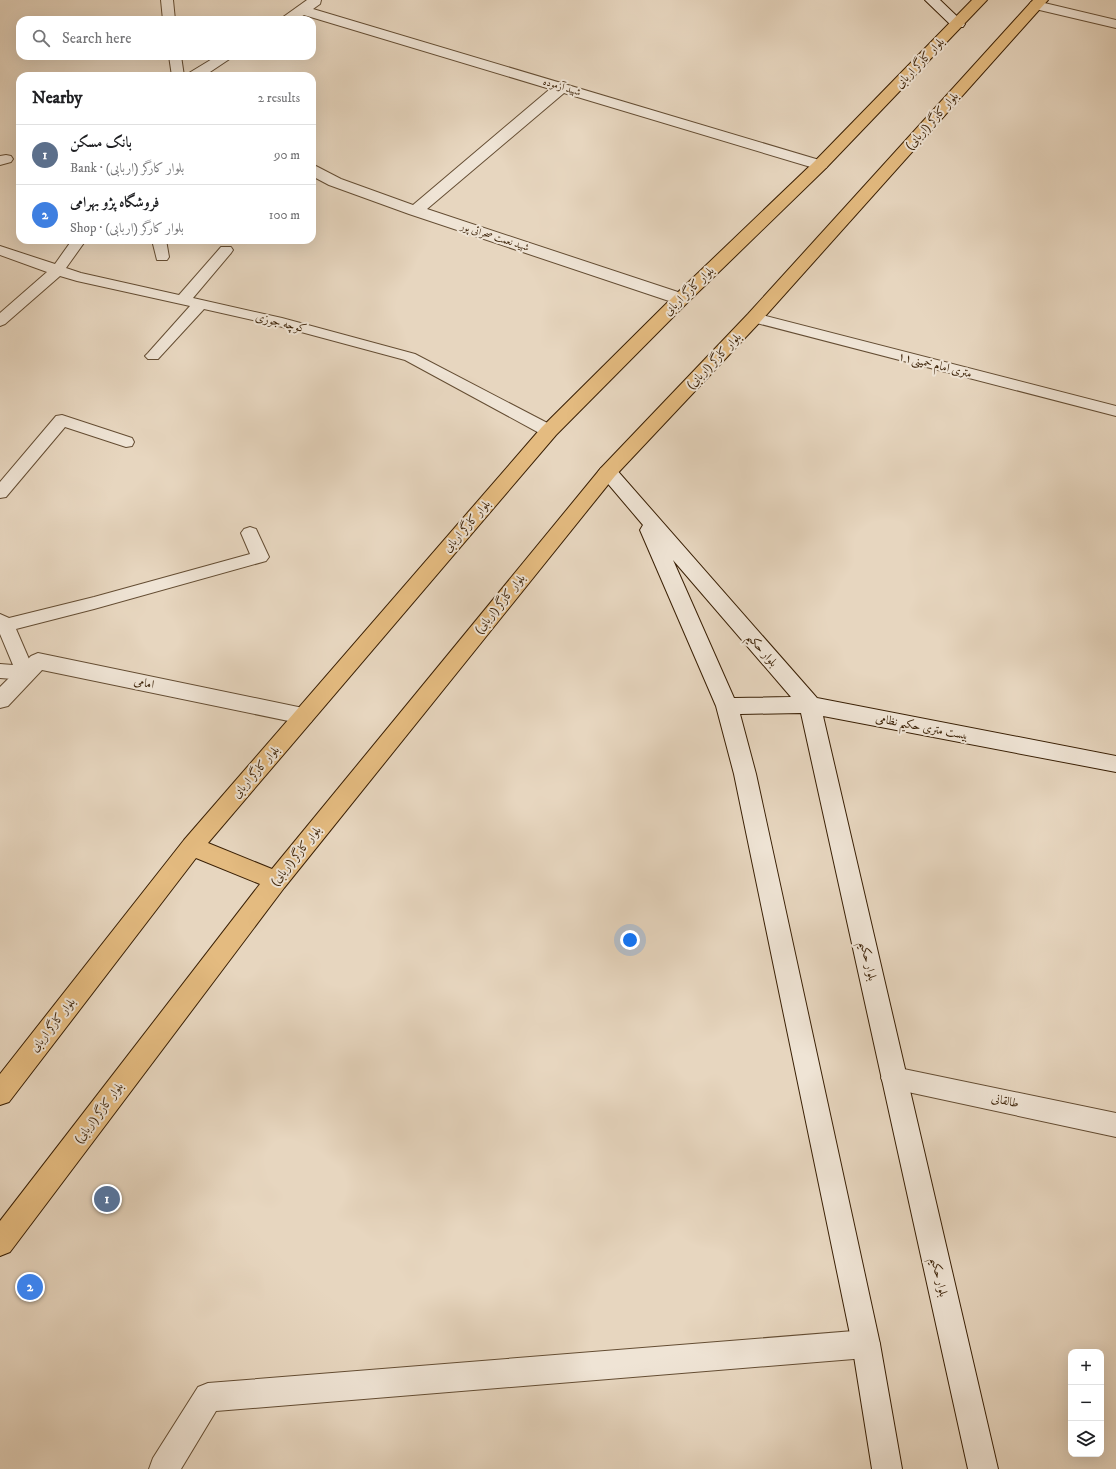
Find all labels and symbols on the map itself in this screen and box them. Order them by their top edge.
street label: بلوار کارگر اربابی [891,34,949,92]
street label: شهید آزموده [542,75,583,98]
street label: بلوار کارگر (اربابی) [901,88,963,154]
street label: شهید نعمت صحرائی پور [458,220,531,255]
street label: بلوار کارگر اربابی [660,262,718,320]
street label: کوچه جوزی [254,309,308,338]
street label: بلوار کارگر (اربابی) [683,329,745,393]
street label: ۱۱متری امام خمینی [896,349,973,384]
street label: بلوار کارگر اربابی [439,496,495,556]
street label: بلوار کارگر (اربابی) [471,570,529,638]
street label: بلوار حکیم [740,630,781,673]
street label: امامی [132,674,156,693]
street label: بیست متری حکیم نظامی [874,711,970,747]
street label: بلوار کارگر اربابی [228,742,284,802]
street label: بلوار کارگر (اربابی) [267,822,325,890]
your location [620,930,640,950]
street label: بلوار حکیم [852,940,880,983]
street label: بلوار کارگر اربابی [26,994,80,1056]
street label: بلوار کارگر (اربابی) [70,1079,128,1147]
street label: طالقانی [990,1091,1020,1111]
pin: 1 [94,1184,120,1214]
street label: بلوار حکیم [923,1256,951,1299]
pin: 2 [17,1272,43,1302]

